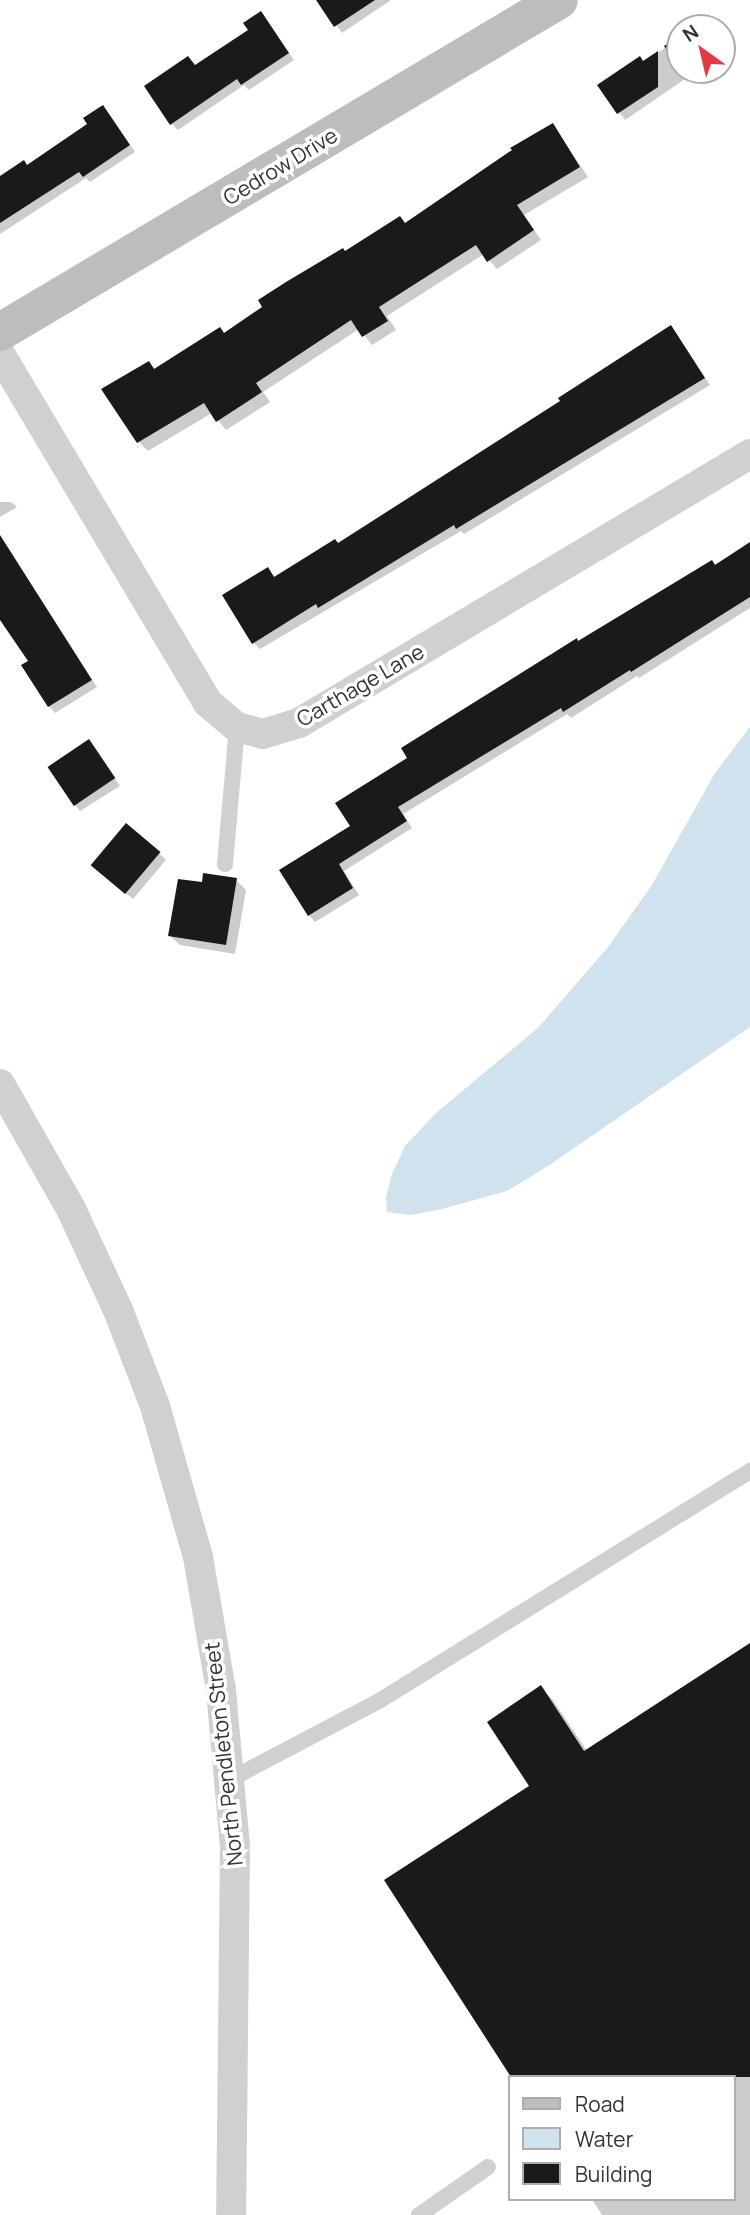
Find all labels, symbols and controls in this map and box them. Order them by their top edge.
north arrow [666,14,736,84]
text: N [677,19,703,48]
street label: Cedrow Drive [218,122,342,210]
street label: Carthage Lane [292,638,428,732]
street label: North Pendleton Street [199,1641,247,1867]
legend [508,2075,736,2201]
text: Road [575,2090,625,2118]
text: Water [575,2125,633,2153]
text: Building [575,2160,652,2188]

